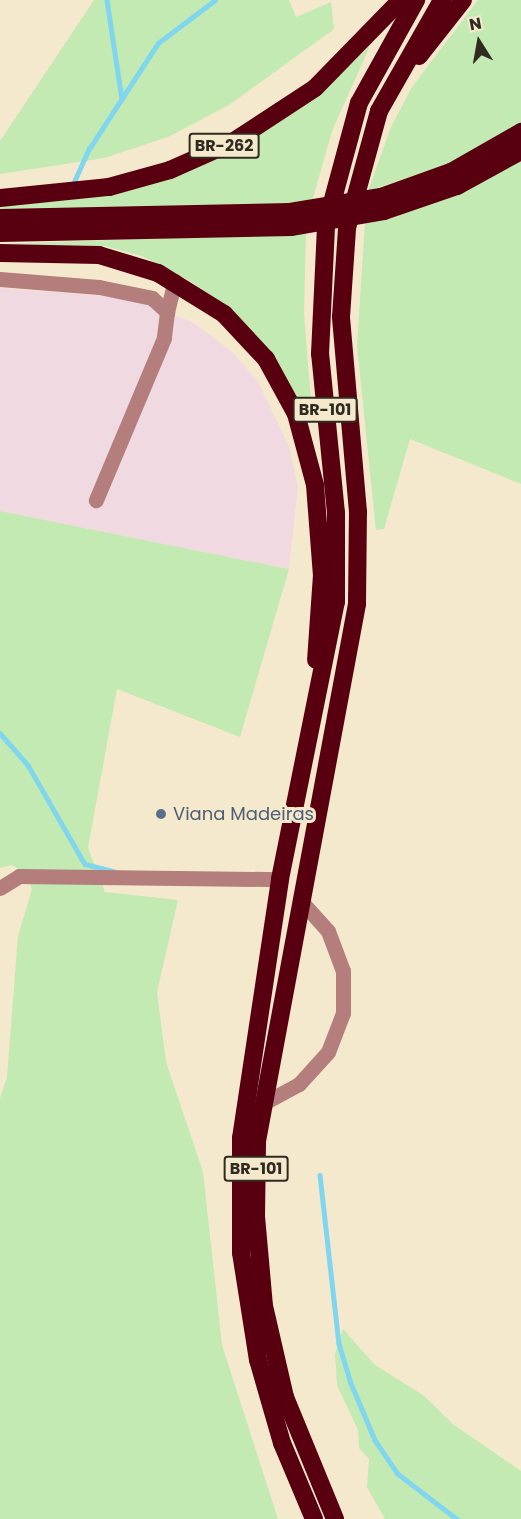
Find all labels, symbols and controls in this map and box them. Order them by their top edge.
text: N [467,11,484,36]
north arrow [449,12,509,72]
road number: BR-262 [188,133,260,159]
road number: BR-101 [292,397,358,423]
place label: Viana Madeiras [173,803,314,825]
marker: Viana Madeiras [154,807,168,821]
road number: BR-101 [223,1156,289,1182]

